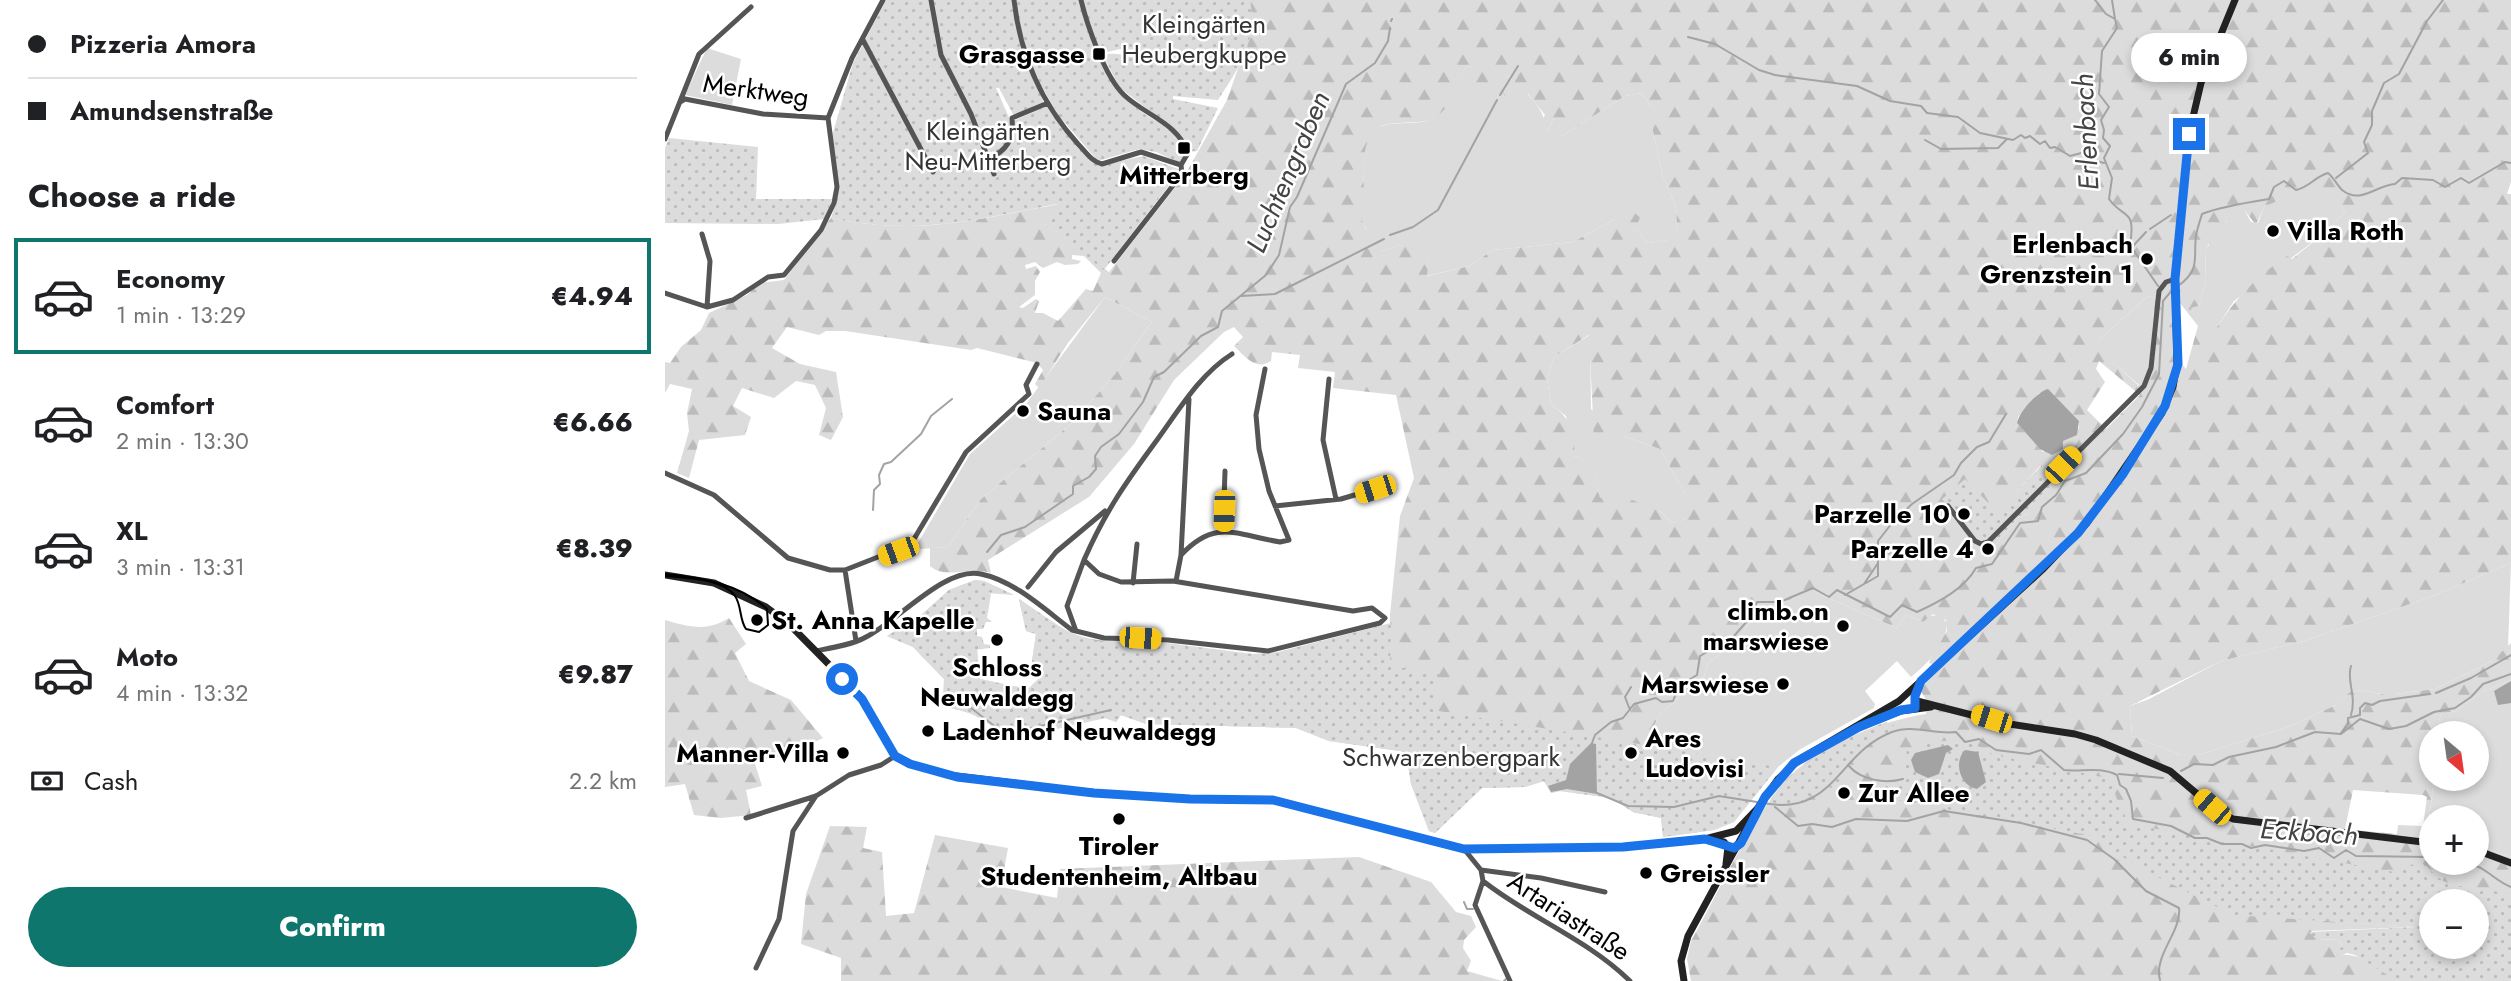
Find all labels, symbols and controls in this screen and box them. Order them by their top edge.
park label: Kleingärten Heubergkuppe [1121,5,1287,73]
text: Pizzeria Amora [70,25,256,63]
callout: 6 min [2131,32,2247,82]
place label: Grasgasse [959,35,1085,73]
text: 6 min [2158,40,2220,74]
marker: Grasgasse [1091,46,1107,62]
street label: Merktweg [701,64,811,116]
water label: Erlenbach [2062,73,2110,191]
water label: Luchtengraben [1236,85,1340,259]
text: Amundsenstraße [70,92,273,130]
park label: Kleingärten Neu-Mitterberg [905,112,1071,180]
route end [2173,118,2205,150]
marker: Mitterberg [1176,140,1192,156]
place label: Mitterberg [1119,156,1249,194]
text: Choose a ride [28,173,236,219]
place label: Villa Roth [2286,212,2404,250]
marker: Villa Roth [2265,223,2281,239]
place label: Erlenbach Grenzstein 1 [1980,225,2133,293]
marker: Erlenbach Grenzstein 1 [2139,251,2155,267]
text: Economy [116,260,225,298]
icon: car [32,265,95,328]
text: €4.94 [551,277,633,315]
text: 1 min · 13:29 [116,298,246,332]
text: Comfort [116,386,214,424]
icon: car [32,391,95,454]
place label: Sauna [1037,392,1111,430]
text: €6.66 [552,403,633,441]
marker: Sauna [1015,403,1031,419]
text: 2 min · 13:30 [116,424,249,458]
car [2041,443,2086,487]
car [1352,473,1399,505]
car [1213,490,1236,532]
place label: Parzelle 10 [1814,495,1950,533]
marker: Parzelle 10 [1956,506,1972,522]
text: XL [116,512,148,550]
icon: car [32,517,95,580]
text: €8.39 [555,529,633,567]
place label: Parzelle 4 [1850,530,1974,568]
car [875,534,922,568]
marker: Parzelle 4 [1980,541,1996,557]
text: 3 min · 13:31 [116,550,245,584]
place label: climb.on marswiese [1703,592,1829,660]
place label: St. Anna Kapelle [771,601,975,639]
marker: St. Anna Kapelle [749,612,765,628]
marker: climb.on marswiese [1835,618,1851,634]
car [1119,626,1162,650]
marker: Schloss Neuwaldegg [989,632,1005,648]
text: Moto [116,638,178,676]
icon: car [32,643,95,706]
place label: Schloss Neuwaldegg [920,648,1074,716]
text: €9.87 [558,655,633,693]
route start [826,663,858,695]
place label: Marswiese [1641,665,1769,703]
text: 4 min · 13:32 [116,676,248,710]
marker: Marswiese [1775,676,1791,692]
car [1968,703,2015,735]
place label: Ladenhof Neuwaldegg [942,712,1216,750]
place label: Ares Ludovisi [1644,719,1744,787]
north arrow [2419,721,2489,791]
map controls [2419,721,2489,959]
marker: Ladenhof Neuwaldegg [920,723,936,739]
place label: Manner-Villa [676,734,829,772]
park label: Schwarzenbergpark [1342,738,1561,776]
marker: Manner-Villa [835,745,851,761]
marker: Ares Ludovisi [1623,745,1639,761]
icon: cash [28,762,66,800]
text: Cash [84,762,138,800]
text: 2.2 km [569,764,637,798]
place label: Zur Allee [1858,774,1970,812]
marker: Zur Allee [1836,785,1852,801]
car [2190,785,2235,829]
button: + [2419,805,2489,875]
water label: Eckbach [2259,808,2359,856]
marker: Tiroler Studentenheim, Altbau [1111,811,1127,827]
place label: Tiroler Studentenheim, Altbau [980,827,1258,895]
place label: Greissler [1660,854,1770,892]
street label: Artariastraße [1500,862,1638,970]
marker: Greissler [1638,865,1654,881]
button: Confirm [28,887,637,967]
button: − [2419,889,2489,959]

